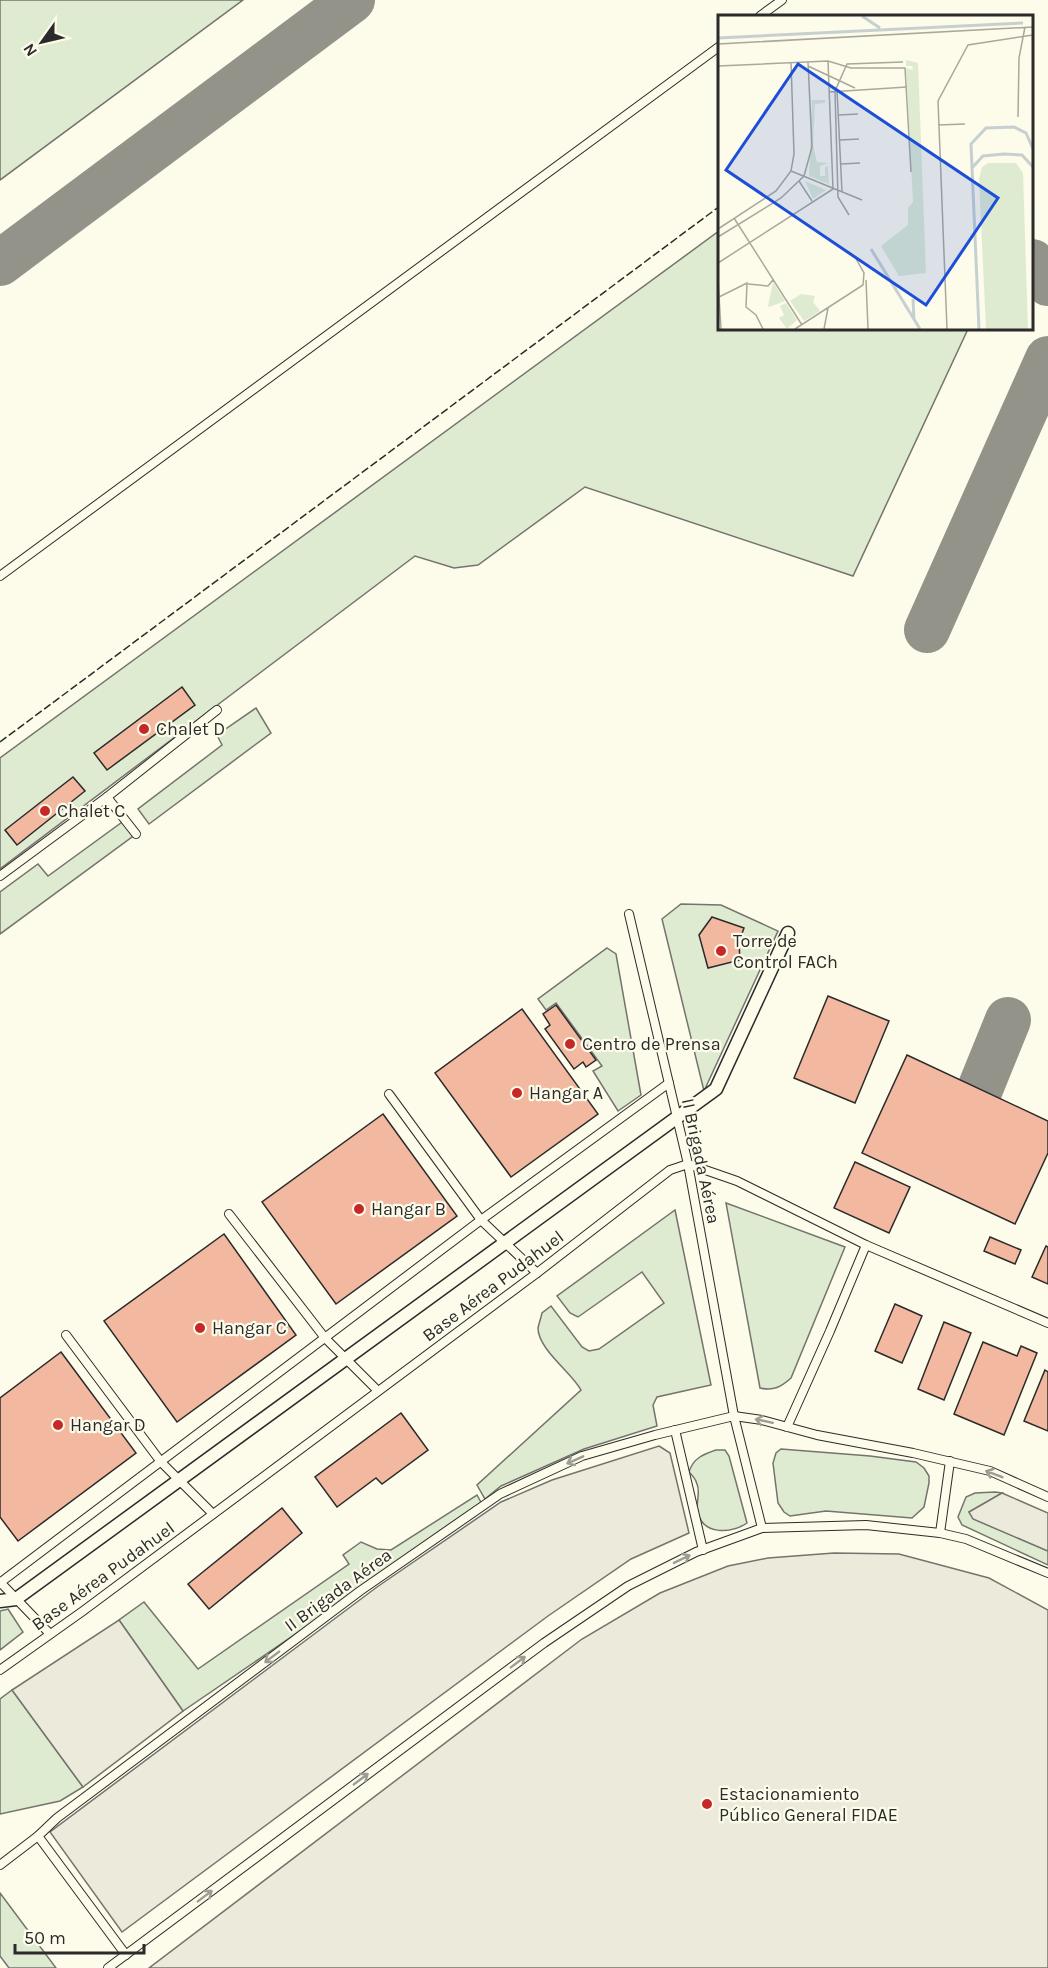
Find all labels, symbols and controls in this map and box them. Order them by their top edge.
north arrow [12,12,72,72]
inset map [718,15,1033,330]
text: N [19,40,41,60]
place label: Chalet D [156,718,225,740]
marker: Chalet D [137,722,151,736]
place label: Chalet C [57,800,125,822]
marker: Chalet C [38,804,52,818]
place label: Torre de Control FACh [733,930,838,973]
marker: Torre de Control FACh [714,944,728,958]
place label: Centro de Prensa [582,1033,721,1055]
marker: Centro de Prensa [563,1037,577,1051]
place label: Hangar A [529,1082,603,1104]
marker: Hangar A [510,1086,524,1100]
street label: II Brigada Aérea [677,1096,725,1226]
place label: Hangar B [371,1198,446,1220]
marker: Hangar B [352,1202,366,1216]
street label: Base Aérea Pudahuel [418,1226,568,1346]
place label: Hangar C [212,1317,287,1339]
marker: Hangar C [193,1321,207,1335]
place label: Hangar D [70,1414,146,1436]
one-way arrow [754,1415,774,1426]
marker: Hangar D [51,1418,65,1432]
one-way arrow [566,1455,584,1466]
one-way arrow [986,1468,1004,1479]
street label: Base Aérea Pudahuel [27,1517,179,1635]
street label: II Brigada Aérea [280,1544,396,1636]
one-way arrow [673,1553,691,1564]
one-way arrow [264,1650,280,1663]
one-way arrow [509,1656,525,1669]
one-way arrow [353,1773,369,1785]
place label: Estacionamiento Público General FIDAE [719,1783,898,1826]
marker: Estacionamiento Público General FIDAE [700,1797,714,1811]
one-way arrow [197,1890,213,1902]
scale bar [15,1917,144,1955]
text: 50 m [24,1927,66,1949]

